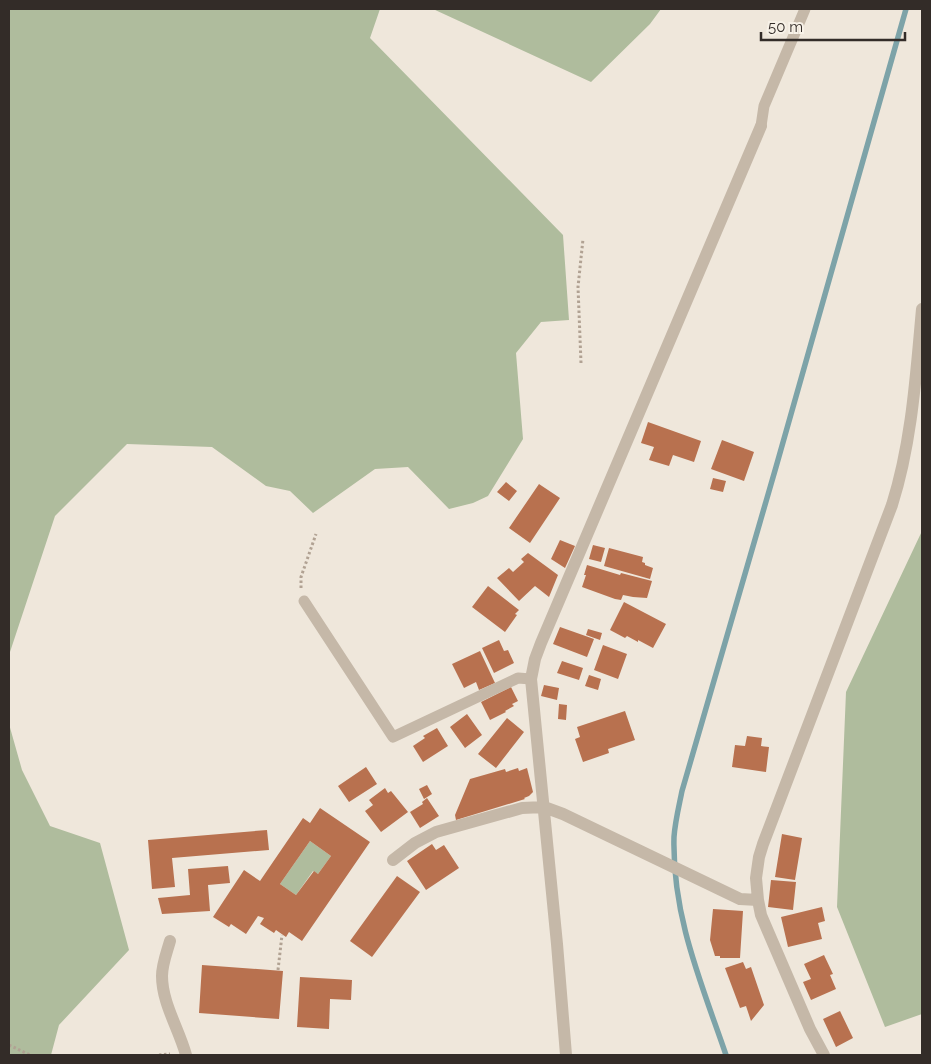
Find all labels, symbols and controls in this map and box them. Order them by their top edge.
scale bar [761,10,905,42]
text: 50 m [768,18,803,36]

